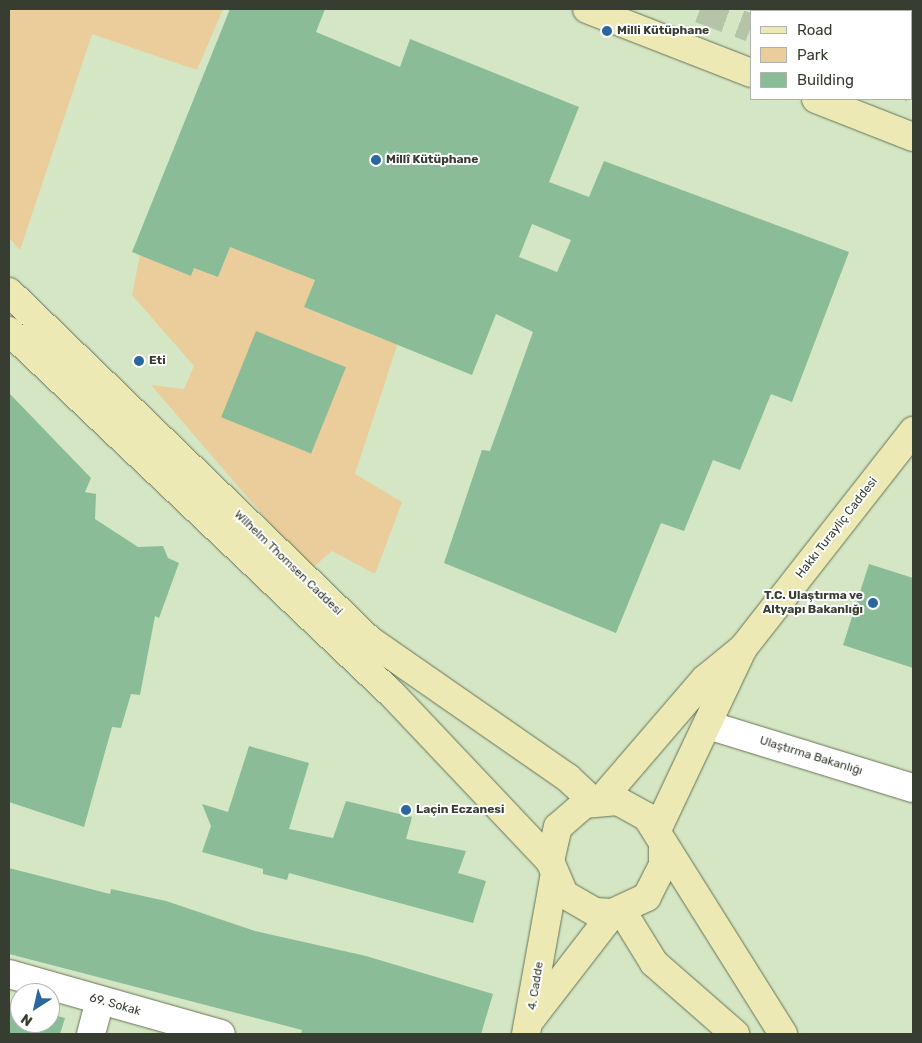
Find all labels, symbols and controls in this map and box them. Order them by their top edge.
legend [750,10,912,100]
text: Road [797,21,833,39]
place label: Milli Kütüphane [617,24,709,38]
marker: Milli Kütüphane [601,25,613,37]
text: Park [797,46,828,64]
text: Building [797,71,854,89]
place label: Millî Kütüphane [386,153,478,167]
marker: Millî Kütüphane [370,154,382,166]
place label: Eti [149,354,166,368]
marker: Eti [133,355,145,367]
street label: Hakkı Turayliç Caddesi [793,475,881,581]
street label: Wilhelm Thomsen Caddesi [231,507,345,619]
place label: T.C. Ulaştırma ve Altyapı Bakanlığı [763,589,863,617]
marker: T.C. Ulaştırma ve Altyapı Bakanlığı [867,597,879,609]
street label: Ulaştırma Bakanlığı [758,733,864,779]
place label: Laçin Eczanesi [416,803,504,817]
marker: Laçin Eczanesi [400,804,412,816]
street label: 4. Cadde [525,961,547,1011]
north arrow [10,983,60,1033]
street label: 69. Sokak [88,991,142,1019]
text: N [18,1010,36,1030]

